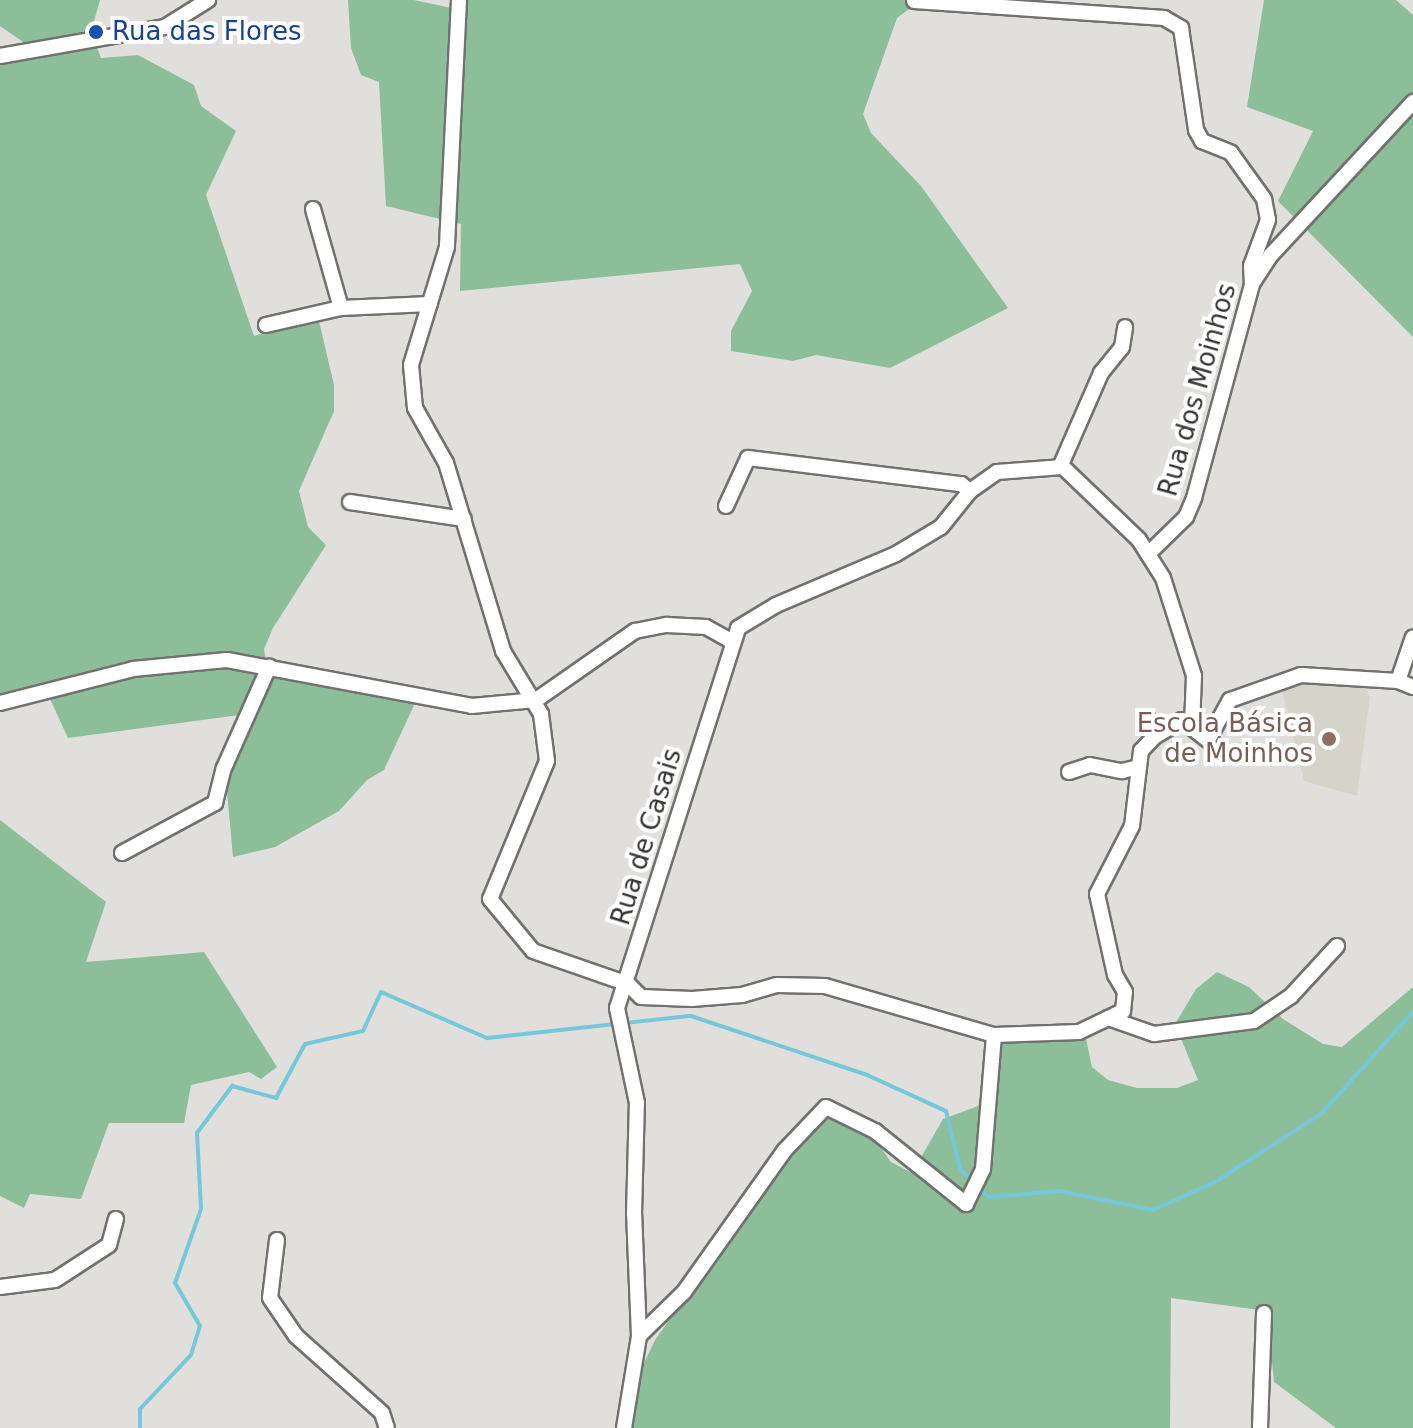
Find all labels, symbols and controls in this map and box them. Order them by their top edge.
place label: Rua das Flores [112,16,302,48]
marker: Rua das Flores [87,23,105,41]
street label: Rua dos Moinhos [1153,280,1243,500]
place label: Escola Básica de Moinhos [1137,708,1313,770]
marker: Escola Básica de Moinhos [1320,730,1338,748]
street label: Rua de Casais [605,745,689,929]

